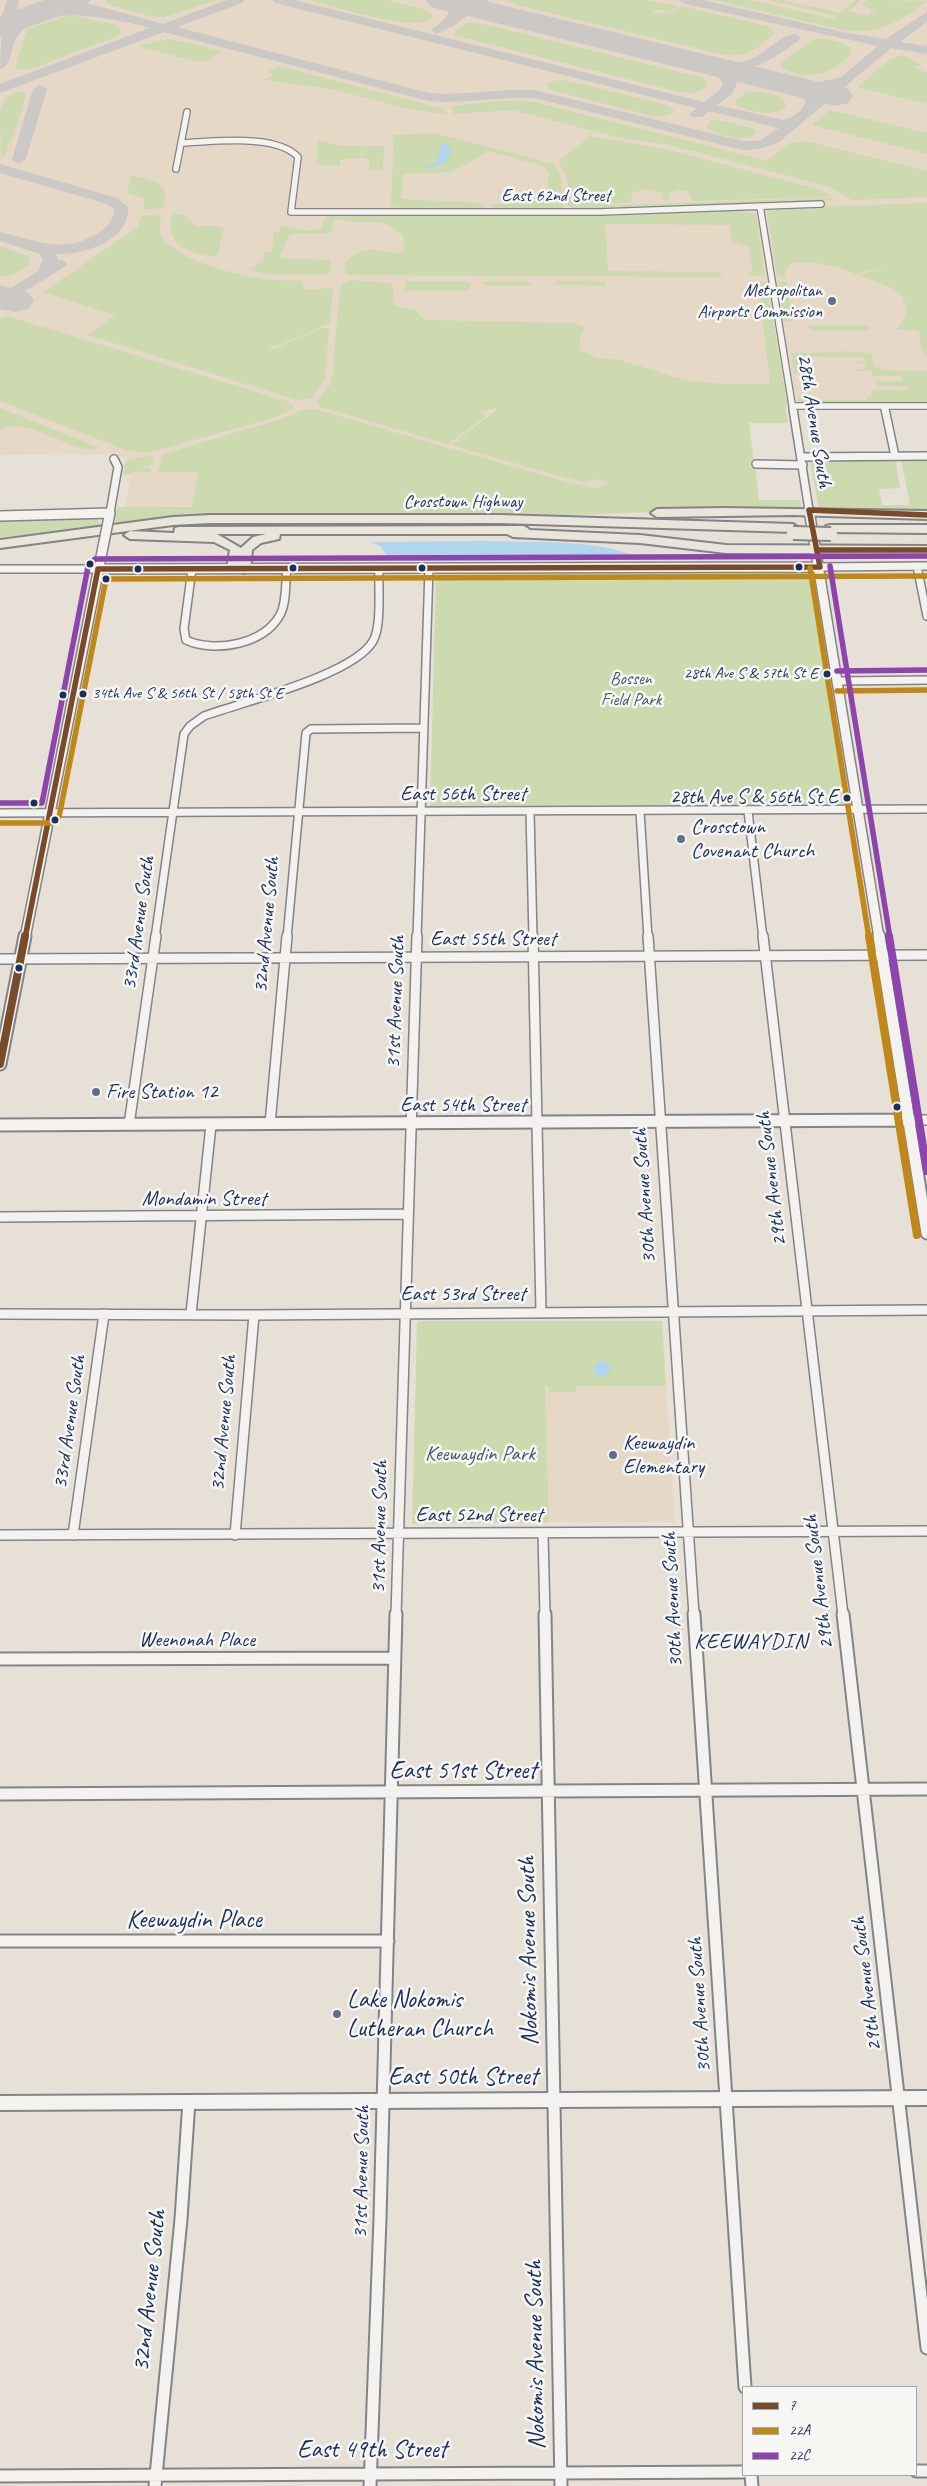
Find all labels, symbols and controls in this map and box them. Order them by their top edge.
street label: East 62nd Street [502,185,610,207]
place label: Metropolitan Airports Commission [698,280,822,322]
marker: Metropolitan Airports Commission [826,295,838,307]
street label: 28th Avenue South [791,352,837,490]
street label: Crosstown Highway [404,491,522,513]
unlabelled marker [85,559,95,569]
unlabelled marker [794,562,804,572]
unlabelled marker [288,563,298,573]
unlabelled marker [417,563,427,573]
unlabelled marker [133,564,143,574]
unlabelled marker [101,574,111,584]
place label: 28th Ave S & 57th St E [684,664,818,684]
park label: Bossen Field Park [601,668,661,711]
marker: 28th Ave S & 57th St E [822,669,832,679]
place label: 34th Ave S & 56th St / 58th St E [92,684,284,704]
marker: 34th Ave S & 56th St / 58th St E [78,689,88,699]
unlabelled marker [58,690,68,700]
street label: East 56th Street [400,781,526,807]
place label: 28th Ave S & 56th St E [670,786,838,810]
marker: 28th Ave S & 56th St E [842,793,852,803]
unlabelled marker [29,798,39,808]
place label: Crosstown Covenant Church [691,814,814,864]
unlabelled marker [50,815,60,825]
marker: Crosstown Covenant Church [675,833,687,845]
street label: 33rd Avenue South [117,855,161,991]
street label: 32nd Avenue South [248,856,286,994]
street label: East 55th Street [430,926,556,952]
street label: 31st Avenue South [381,935,411,1069]
unlabelled marker [14,963,24,973]
place label: Fire Station 12 [106,1079,218,1105]
marker: Fire Station 12 [90,1086,102,1098]
street label: East 54th Street [400,1092,526,1118]
unlabelled marker [892,1102,902,1112]
street label: 29th Avenue South [751,1110,793,1248]
street label: 30th Avenue South [628,1128,662,1264]
street label: Mondamin Street [142,1186,266,1212]
street label: East 53rd Street [400,1281,526,1307]
street label: 33rd Avenue South [48,1354,92,1490]
street label: 32nd Avenue South [205,1354,243,1492]
place label: Keewaydin Elementary [623,1430,704,1480]
park label: Keewaydin Park [425,1441,535,1467]
marker: Keewaydin Elementary [607,1449,619,1461]
street label: 31st Avenue South [366,1460,394,1594]
street label: East 52nd Street [416,1502,542,1528]
street label: 29th Avenue South [798,1513,840,1651]
street label: 30th Avenue South [657,1532,689,1668]
street label: Weenonah Place [139,1627,255,1653]
district label: KEEWAYDIN [694,1629,808,1655]
street label: East 51st Street [390,1756,536,1786]
street label: Nokomis Avenue South [512,1856,546,2046]
street label: Keewaydin Place [126,1905,262,1935]
street label: 29th Avenue South [846,1915,888,2053]
street label: 30th Avenue South [683,1937,717,2073]
place label: Lake Nokomis Lutheran Church [347,1985,493,2044]
marker: Lake Nokomis Lutheran Church [331,2008,343,2020]
street label: East 50th Street [388,2062,538,2092]
street label: 31st Avenue South [348,2105,376,2239]
street label: 32nd Avenue South [127,2209,173,2373]
street label: Nokomis Avenue South [519,2260,553,2450]
legend [742,2386,917,2476]
text: 7 [789,2396,796,2415]
text: 22A [789,2421,810,2440]
street label: East 49th Street [297,2435,447,2465]
text: 22C [789,2446,810,2465]

